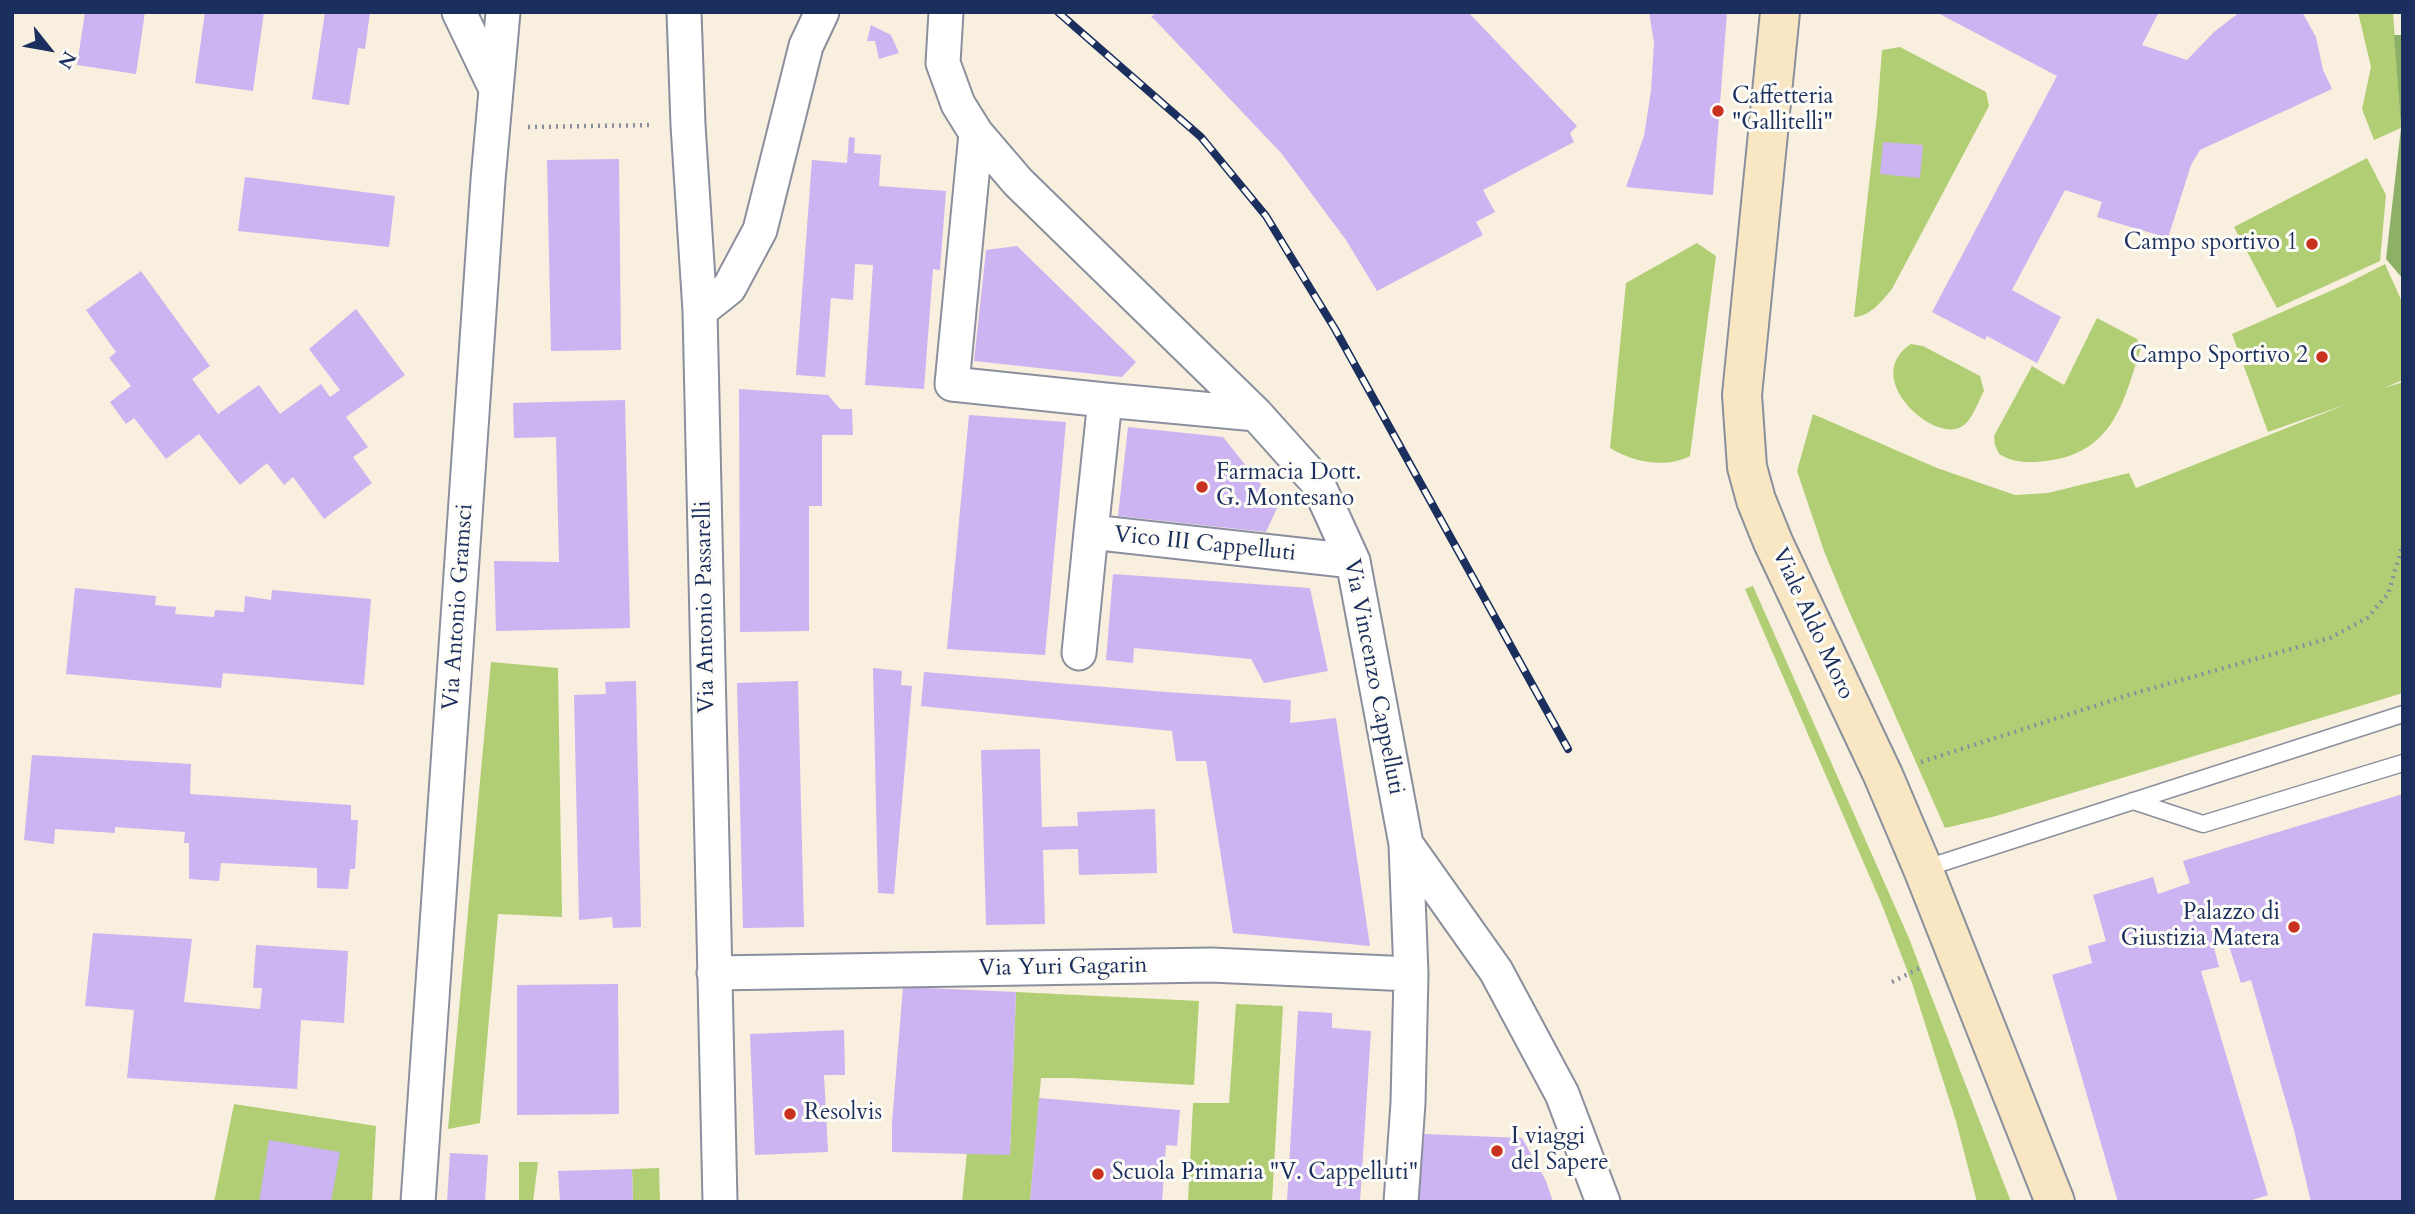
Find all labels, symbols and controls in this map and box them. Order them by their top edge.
north arrow [14,14,84,84]
text: N [52,46,82,74]
place label: Caffetteria "Gallitelli" [1732,84,1834,138]
marker: Caffetteria "Gallitelli" [1710,103,1726,119]
place label: Campo sportivo 1 [2124,230,2298,258]
marker: Campo sportivo 1 [2304,236,2320,252]
place label: Campo Sportivo 2 [2130,343,2308,371]
marker: Campo Sportivo 2 [2314,349,2330,365]
place label: Farmacia Dott. G. Montesano [1216,460,1361,514]
marker: Farmacia Dott. G. Montesano [1194,479,1210,495]
street label: Via Antonio Passarelli [690,500,722,714]
street label: Via Antonio Gramsci [438,503,480,711]
street label: Vico III Cappelluti [1113,522,1297,568]
street label: Viale Aldo Moro [1765,544,1859,704]
street label: Via Vincenzo Cappelluti [1337,557,1409,797]
place label: Palazzo di Giustizia Matera [2121,900,2280,954]
marker: Palazzo di Giustizia Matera [2286,919,2302,935]
street label: Via Yuri Gagarin [978,953,1148,983]
place label: Resolvis [804,1100,882,1128]
marker: Resolvis [782,1106,798,1122]
place label: I viaggi del Sapere [1511,1124,1609,1178]
marker: I viaggi del Sapere [1489,1143,1505,1159]
place label: Scuola Primaria "V. Cappelluti" [1112,1160,1418,1188]
marker: Scuola Primaria "V. Cappelluti" [1090,1166,1106,1182]

